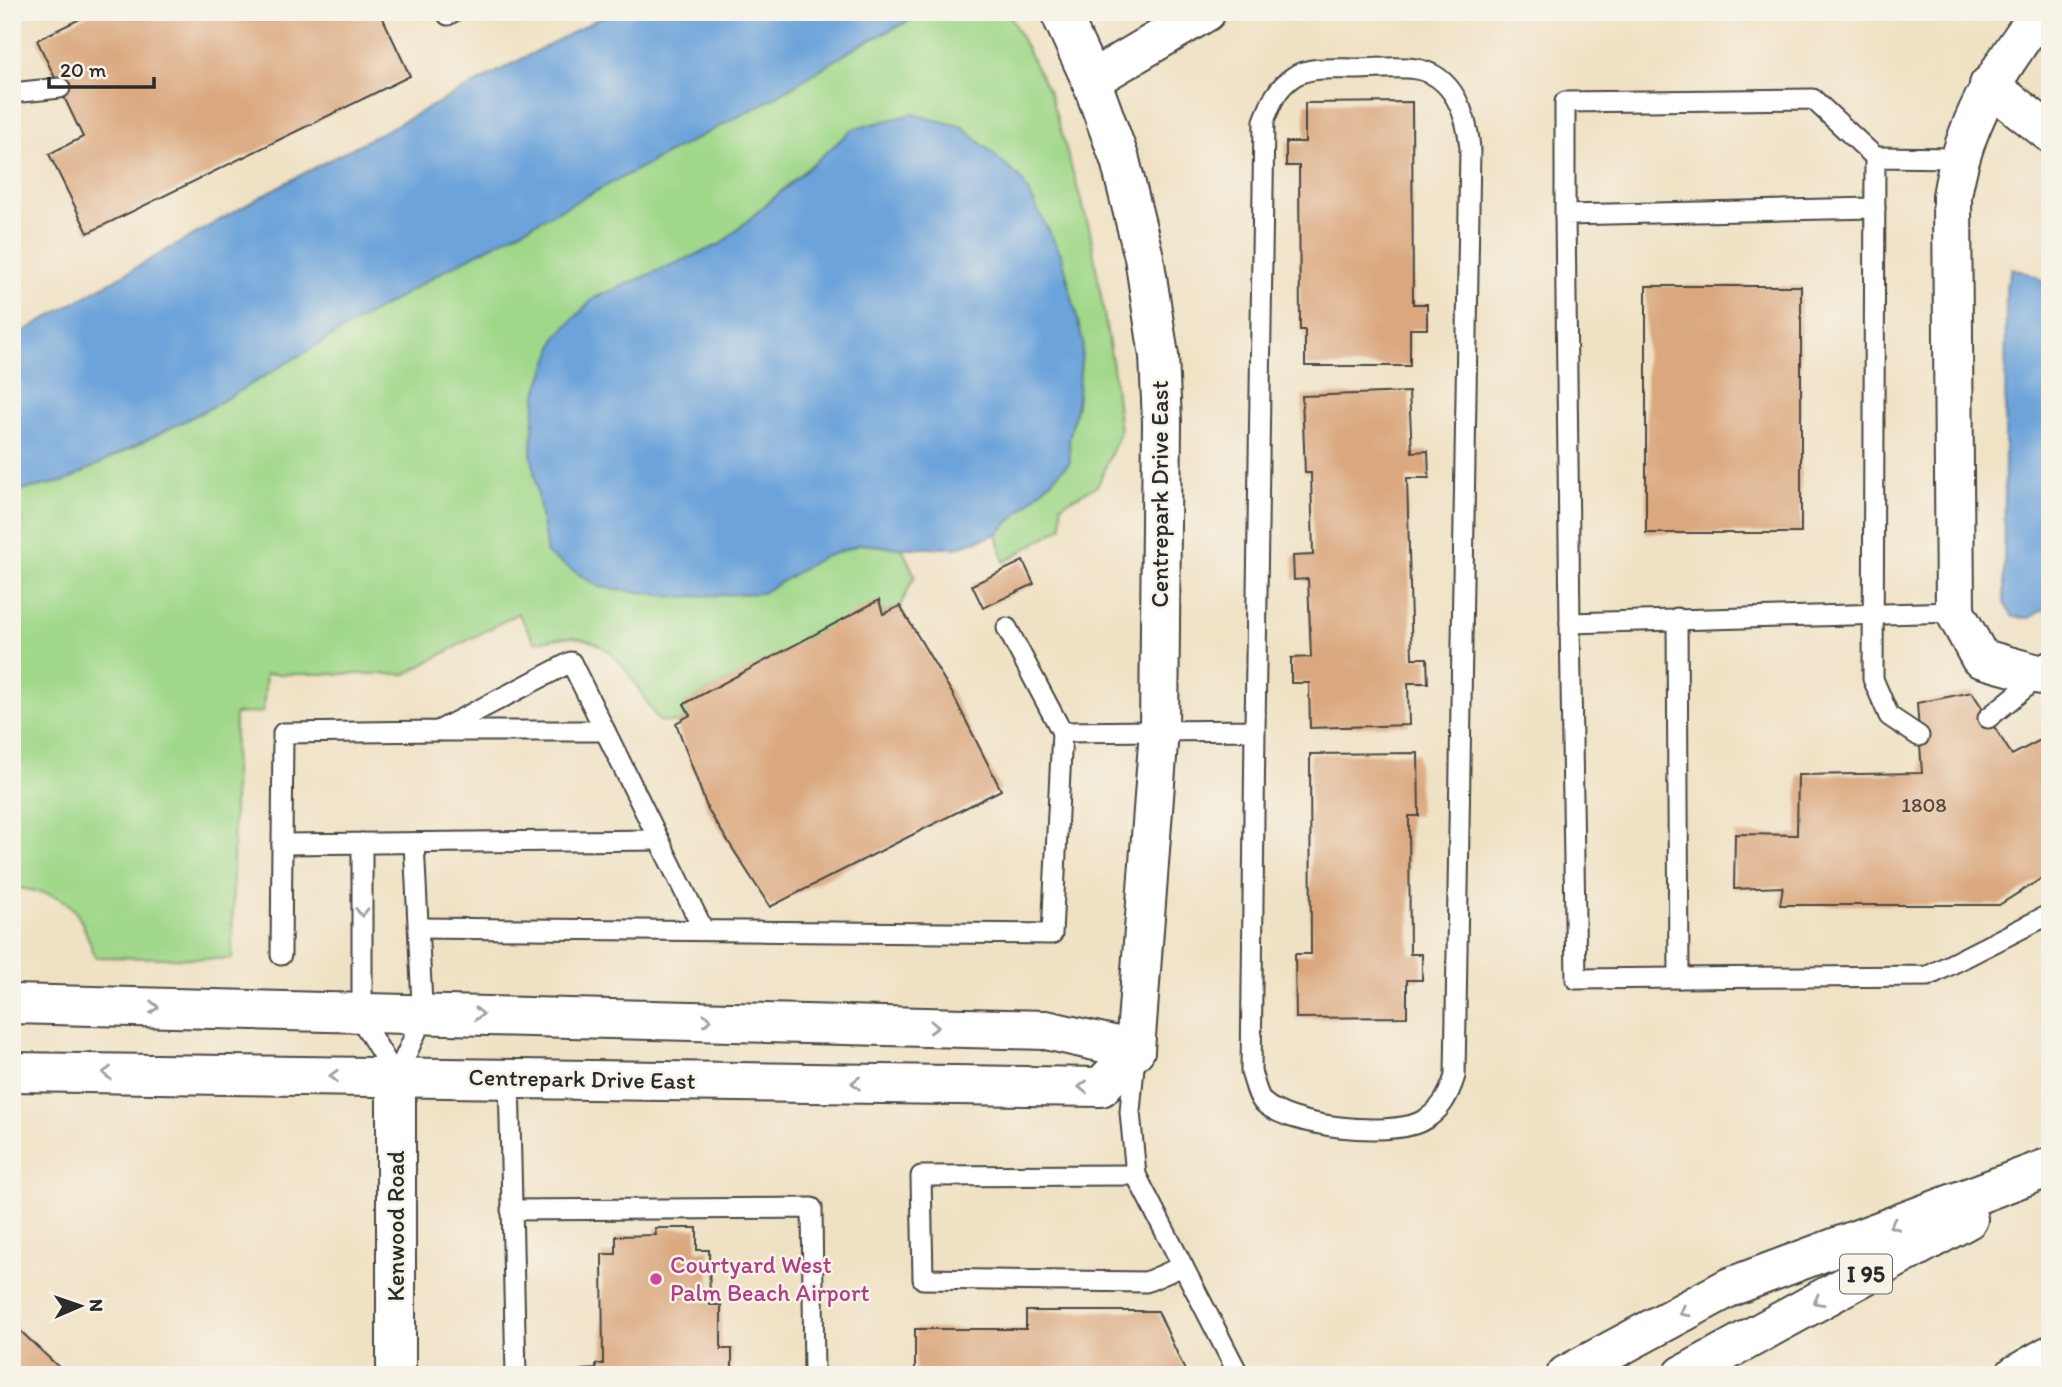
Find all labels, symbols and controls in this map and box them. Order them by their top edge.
scale bar [49,46,154,90]
text: 20 m [60,57,107,82]
street label: Centrepark Drive East [1145,380,1174,608]
house number: 1808 [1901,792,1947,817]
one-way arrow [354,906,369,917]
one-way arrow [149,999,160,1015]
one-way arrow [474,1006,485,1021]
one-way arrow [702,1012,713,1028]
one-way arrow [929,1019,940,1034]
street label: Centrepark Drive East [468,1062,696,1095]
one-way arrow [101,1065,112,1081]
one-way arrow [328,1068,339,1084]
one-way arrow [850,1076,861,1091]
one-way arrow [1077,1079,1088,1095]
street label: Kenwood Road [381,1150,410,1302]
one-way arrow [1889,1217,1901,1231]
place label: Courtyard West Palm Beach Airport [670,1250,870,1307]
road number: I 95 [1840,1254,1892,1294]
marker: Courtyard West Palm Beach Airport [648,1271,664,1287]
north arrow [46,1272,116,1342]
one-way arrow [1813,1292,1825,1306]
text: N [85,1299,108,1312]
one-way arrow [1679,1303,1691,1317]

